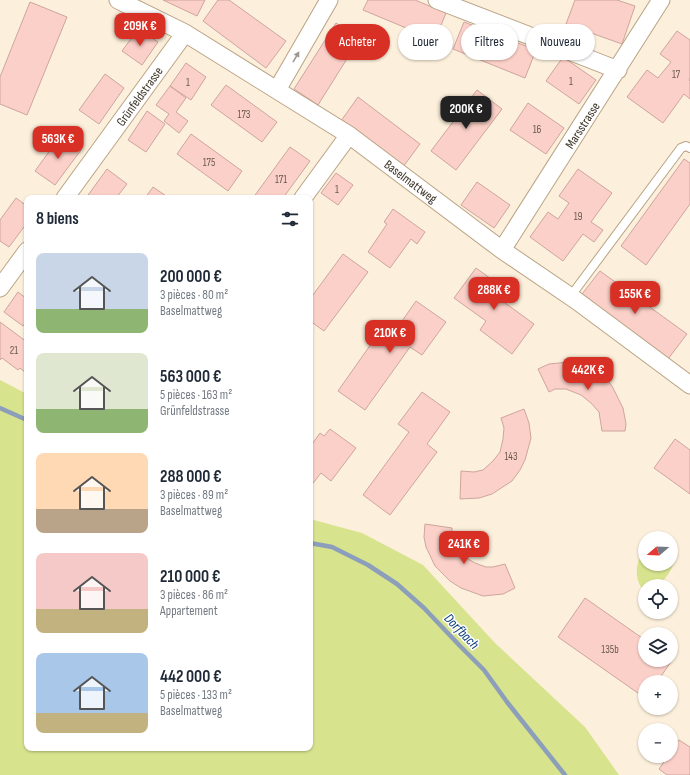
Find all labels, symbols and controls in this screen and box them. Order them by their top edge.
pin: 209K € [107,13,173,47]
text: 209K € [123,18,157,34]
chip: Acheter [325,24,390,60]
chip: Louer [398,24,453,60]
chip: Filtres [461,24,518,60]
chip: Nouveau [526,24,595,60]
one-way arrow [293,51,300,63]
street label: Grünfeldstrasse [113,64,167,129]
house number: 17 [672,68,681,81]
house number: 1 [569,75,573,88]
house number: 1 [186,76,190,89]
pin: 200K € [433,96,499,130]
street label: Marsstrasse [562,99,604,152]
text: 200K € [449,101,483,117]
house number: 173 [238,108,251,121]
house number: 16 [533,123,542,136]
pin: 563K € [25,126,91,160]
text: 563K € [42,131,74,147]
house number: 175 [203,156,215,169]
street label: Baselmattweg [381,157,440,207]
house number: 171 [275,173,287,186]
house number: 1 [335,183,339,196]
icon: filters [279,208,301,230]
text: 8 biens [36,209,79,229]
house number: 19 [574,210,582,223]
text: 200 000 € [160,267,222,287]
icon: home [68,269,116,317]
pin: 288K € [461,277,527,311]
pin: 155K € [602,281,668,315]
text: 288K € [477,282,511,298]
text: 155K € [619,286,651,302]
text: 3 pièces · 80 m² [160,287,228,303]
text: Baselmattweg [160,303,222,319]
pin: 210K € [357,320,423,354]
text: 210K € [374,325,406,341]
house number: 21 [10,344,18,357]
pin: 442K € [555,357,621,391]
text: 442K € [572,362,604,378]
text: 563 000 € [160,367,221,387]
icon: home [68,369,116,417]
text: 5 pièces · 163 m² [160,387,232,403]
text: Grünfeldstrasse [160,403,229,419]
house number: 143 [504,450,518,463]
text: 288 000 € [160,467,222,487]
icon: home [68,469,116,517]
text: 3 pièces · 89 m² [160,487,228,503]
text: Baselmattweg [160,503,222,519]
pin: 241K € [431,531,497,565]
north arrow [638,531,678,571]
map controls [638,531,678,763]
text: 241K € [448,536,480,552]
text: 210 000 € [160,567,221,587]
icon: home [68,569,116,617]
button: locate [638,579,678,619]
text: 3 pièces · 86 m² [160,587,228,603]
text: Appartement [160,603,218,619]
water label: Dorfbach [441,610,483,653]
button: layers [638,627,678,667]
house number: 135b [601,643,619,656]
text: 442 000 € [160,667,222,687]
icon: home [68,669,116,717]
button: + [638,675,678,715]
text: 5 pièces · 133 m² [160,687,232,703]
text: Baselmattweg [160,703,222,719]
button: − [638,723,678,763]

